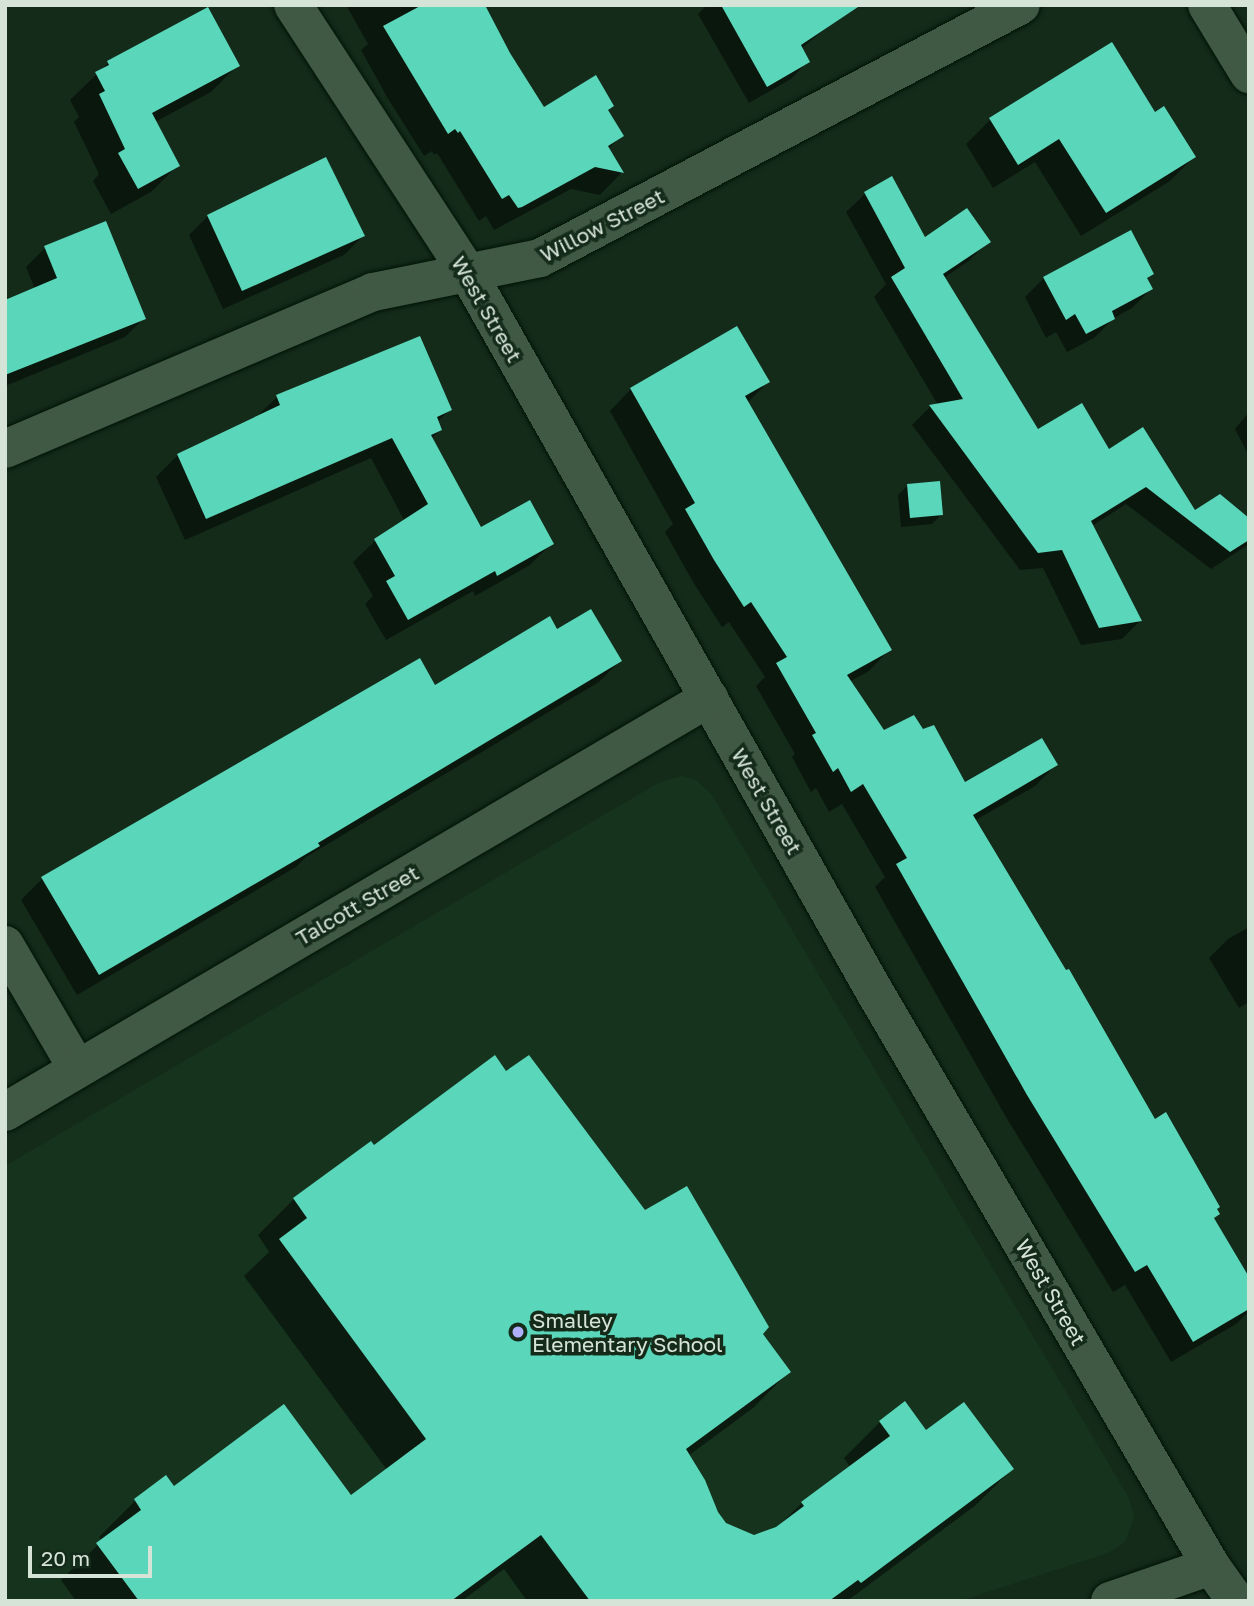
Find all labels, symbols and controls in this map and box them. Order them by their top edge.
street label: Willow Street [536,183,668,267]
street label: West Street [446,251,528,367]
street label: West Street [726,743,808,859]
street label: Talcott Street [291,860,423,950]
street label: West Street [1010,1234,1092,1350]
place label: Smalley Elementary School [532,1307,723,1357]
marker: Smalley Elementary School [510,1324,526,1340]
scale bar [32,1532,156,1576]
text: 20 m [41,1545,90,1571]

